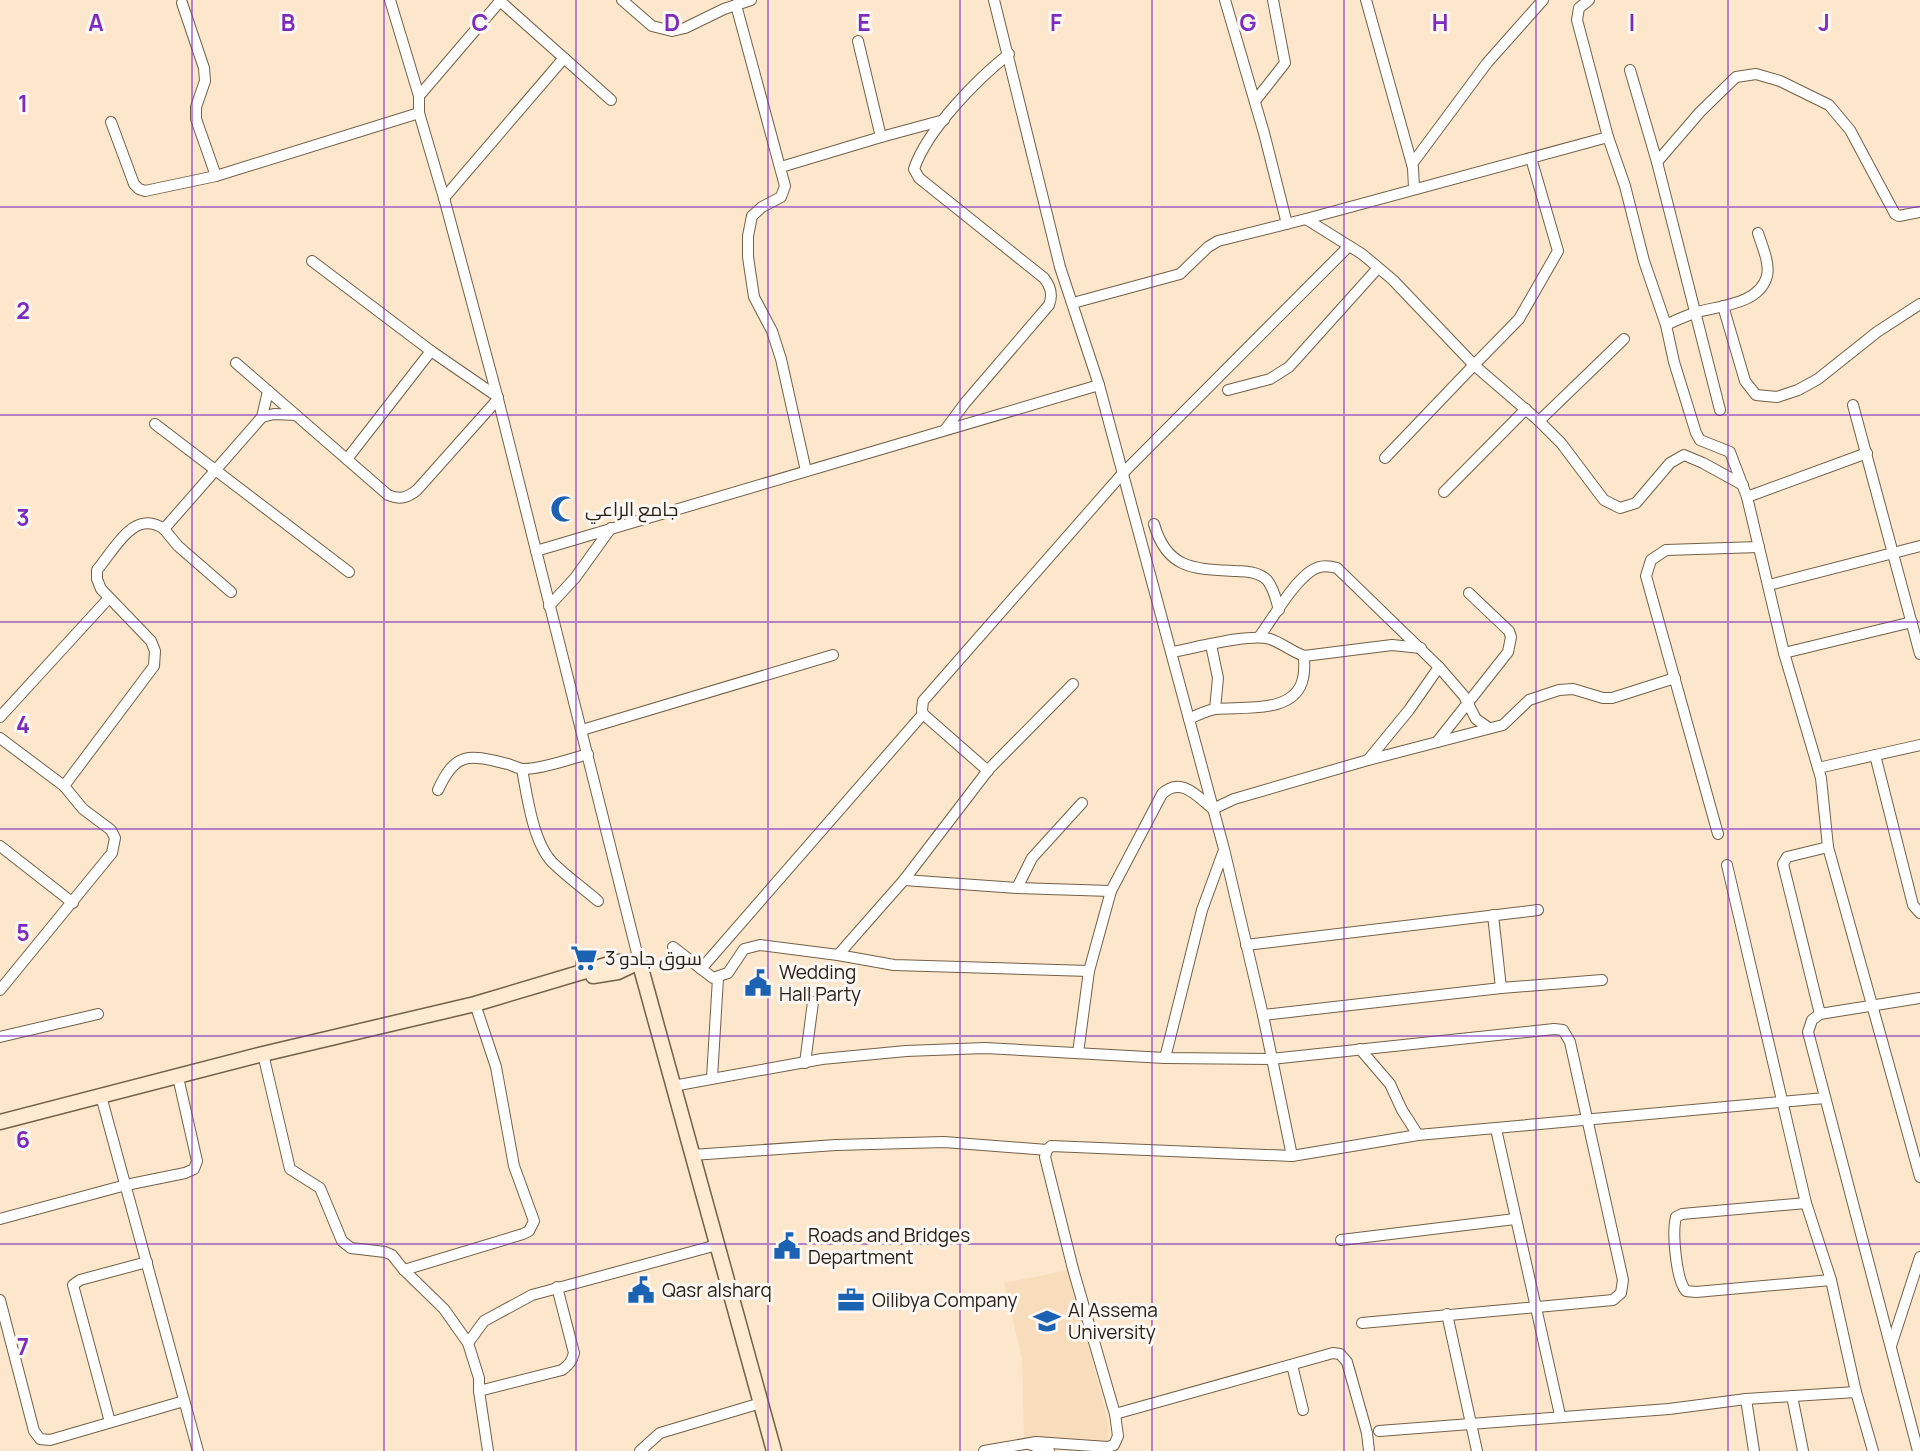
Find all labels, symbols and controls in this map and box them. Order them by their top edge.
text: A [88,6,104,38]
text: B [281,6,295,38]
text: C [472,6,489,38]
text: D [664,6,680,38]
text: E [857,6,871,38]
text: F [1050,6,1062,38]
text: G [1240,6,1257,38]
text: H [1432,6,1448,38]
text: I [1629,6,1635,38]
text: J [1818,6,1830,38]
text: 1 [18,87,28,119]
text: 2 [16,294,30,326]
mosque icon: جامع الراعي [549,494,579,524]
place label: جامع الراعي [585,496,678,524]
text: 3 [16,501,30,533]
text: 4 [16,708,30,740]
text: 5 [16,916,30,948]
supermarket icon: سوق جادو 3 [569,943,599,973]
place label: سوق جادو 3 [605,945,702,971]
place label: Wedding Hall Party [779,959,861,1007]
public building icon: Wedding Hall Party [743,968,773,998]
text: 6 [16,1123,30,1155]
place label: Roads and Bridges Department [808,1222,970,1270]
public building icon: Roads and Bridges Department [772,1231,802,1261]
public building icon: Qasr alsharq [626,1275,656,1305]
place label: Qasr alsharq [662,1277,772,1303]
office icon: Oilibya Company [836,1285,866,1315]
place label: Oilibya Company [872,1287,1017,1313]
place label: Al Assema University [1068,1297,1158,1345]
school or university icon: Al Assema University [1032,1306,1062,1336]
text: 7 [17,1330,29,1362]

